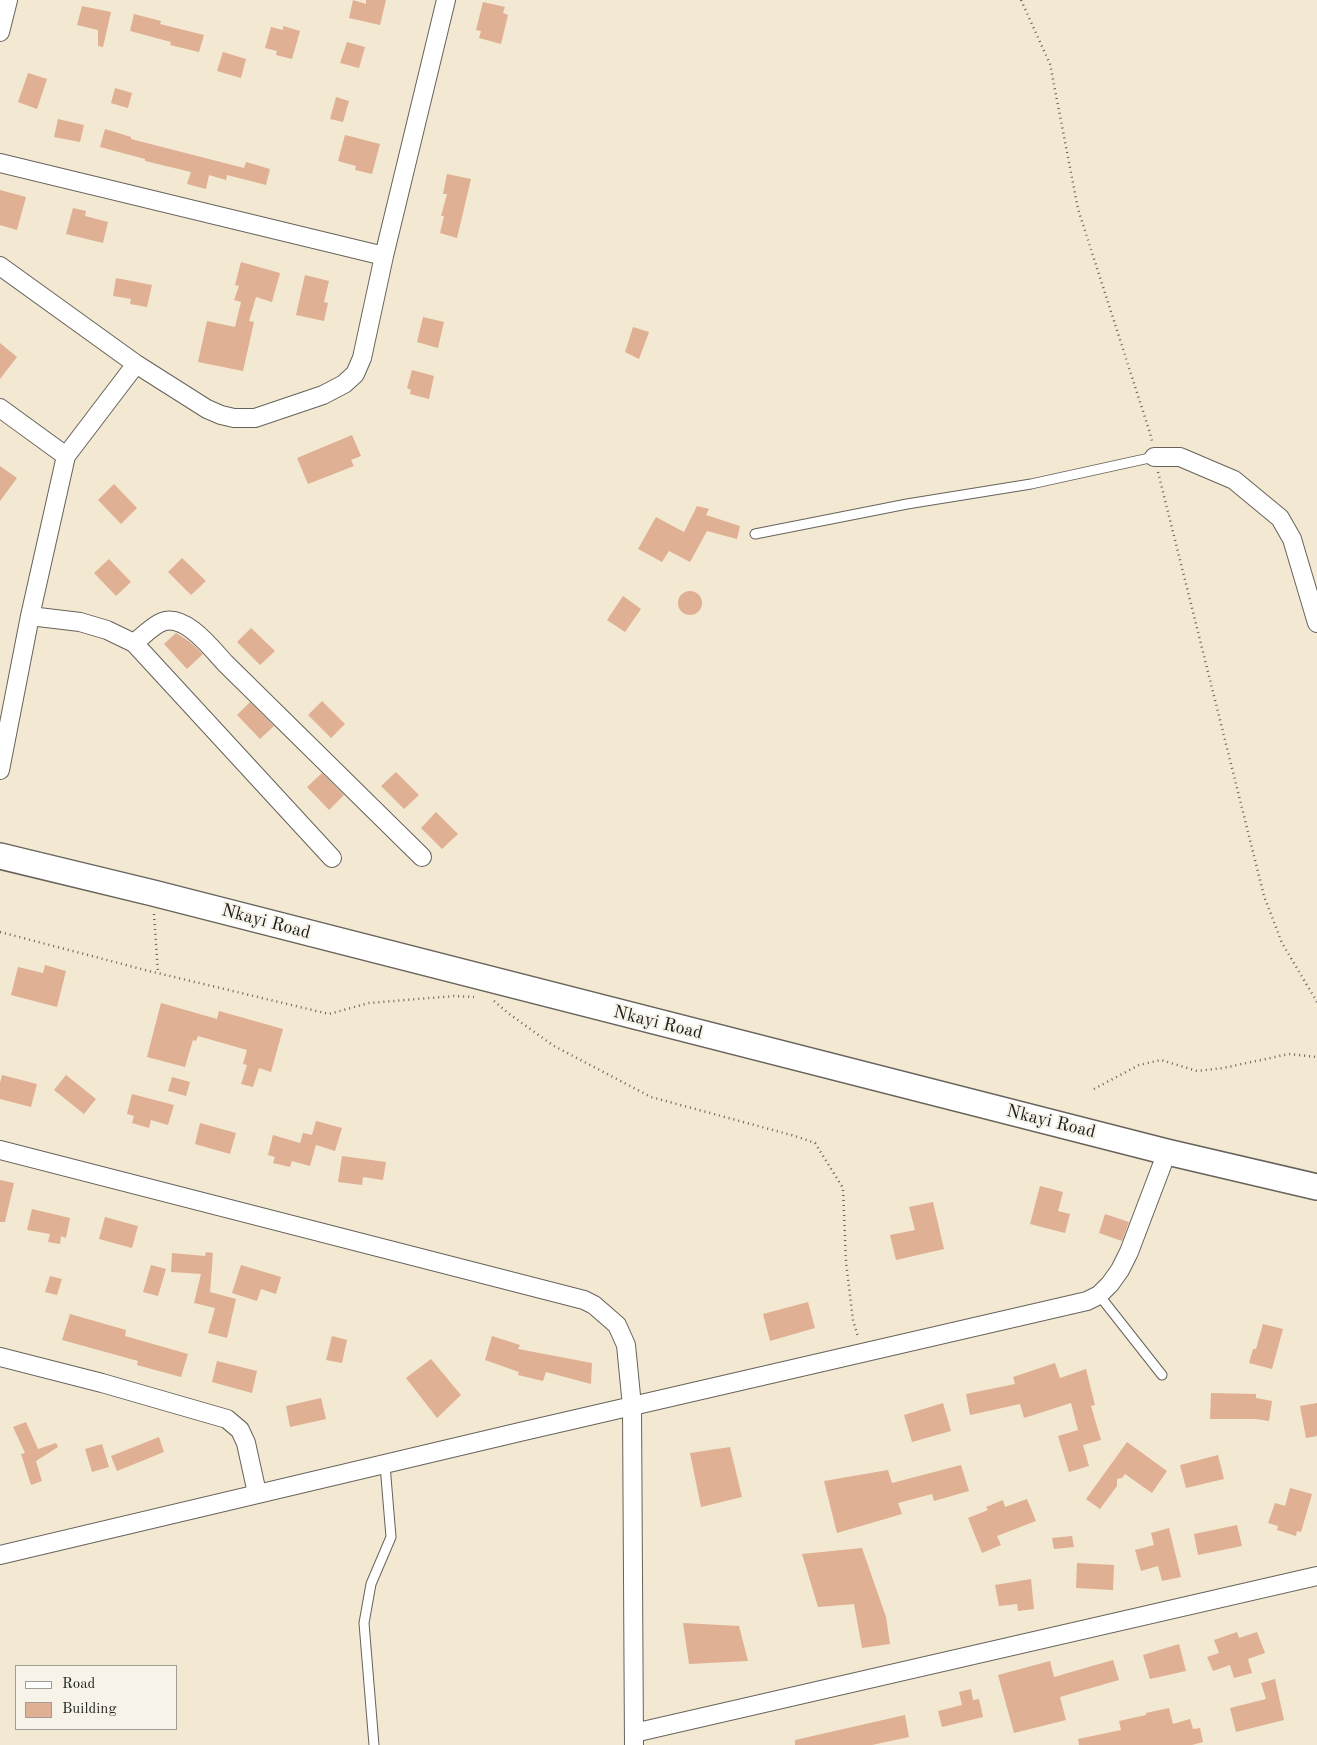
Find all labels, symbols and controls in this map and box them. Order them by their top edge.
street label: Nkayi Road [219,900,313,944]
street label: Nkayi Road [611,1001,705,1045]
street label: Nkayi Road [1004,1100,1098,1144]
legend [15,1665,178,1730]
text: Road [62,1677,95,1692]
text: Building [62,1702,117,1717]

